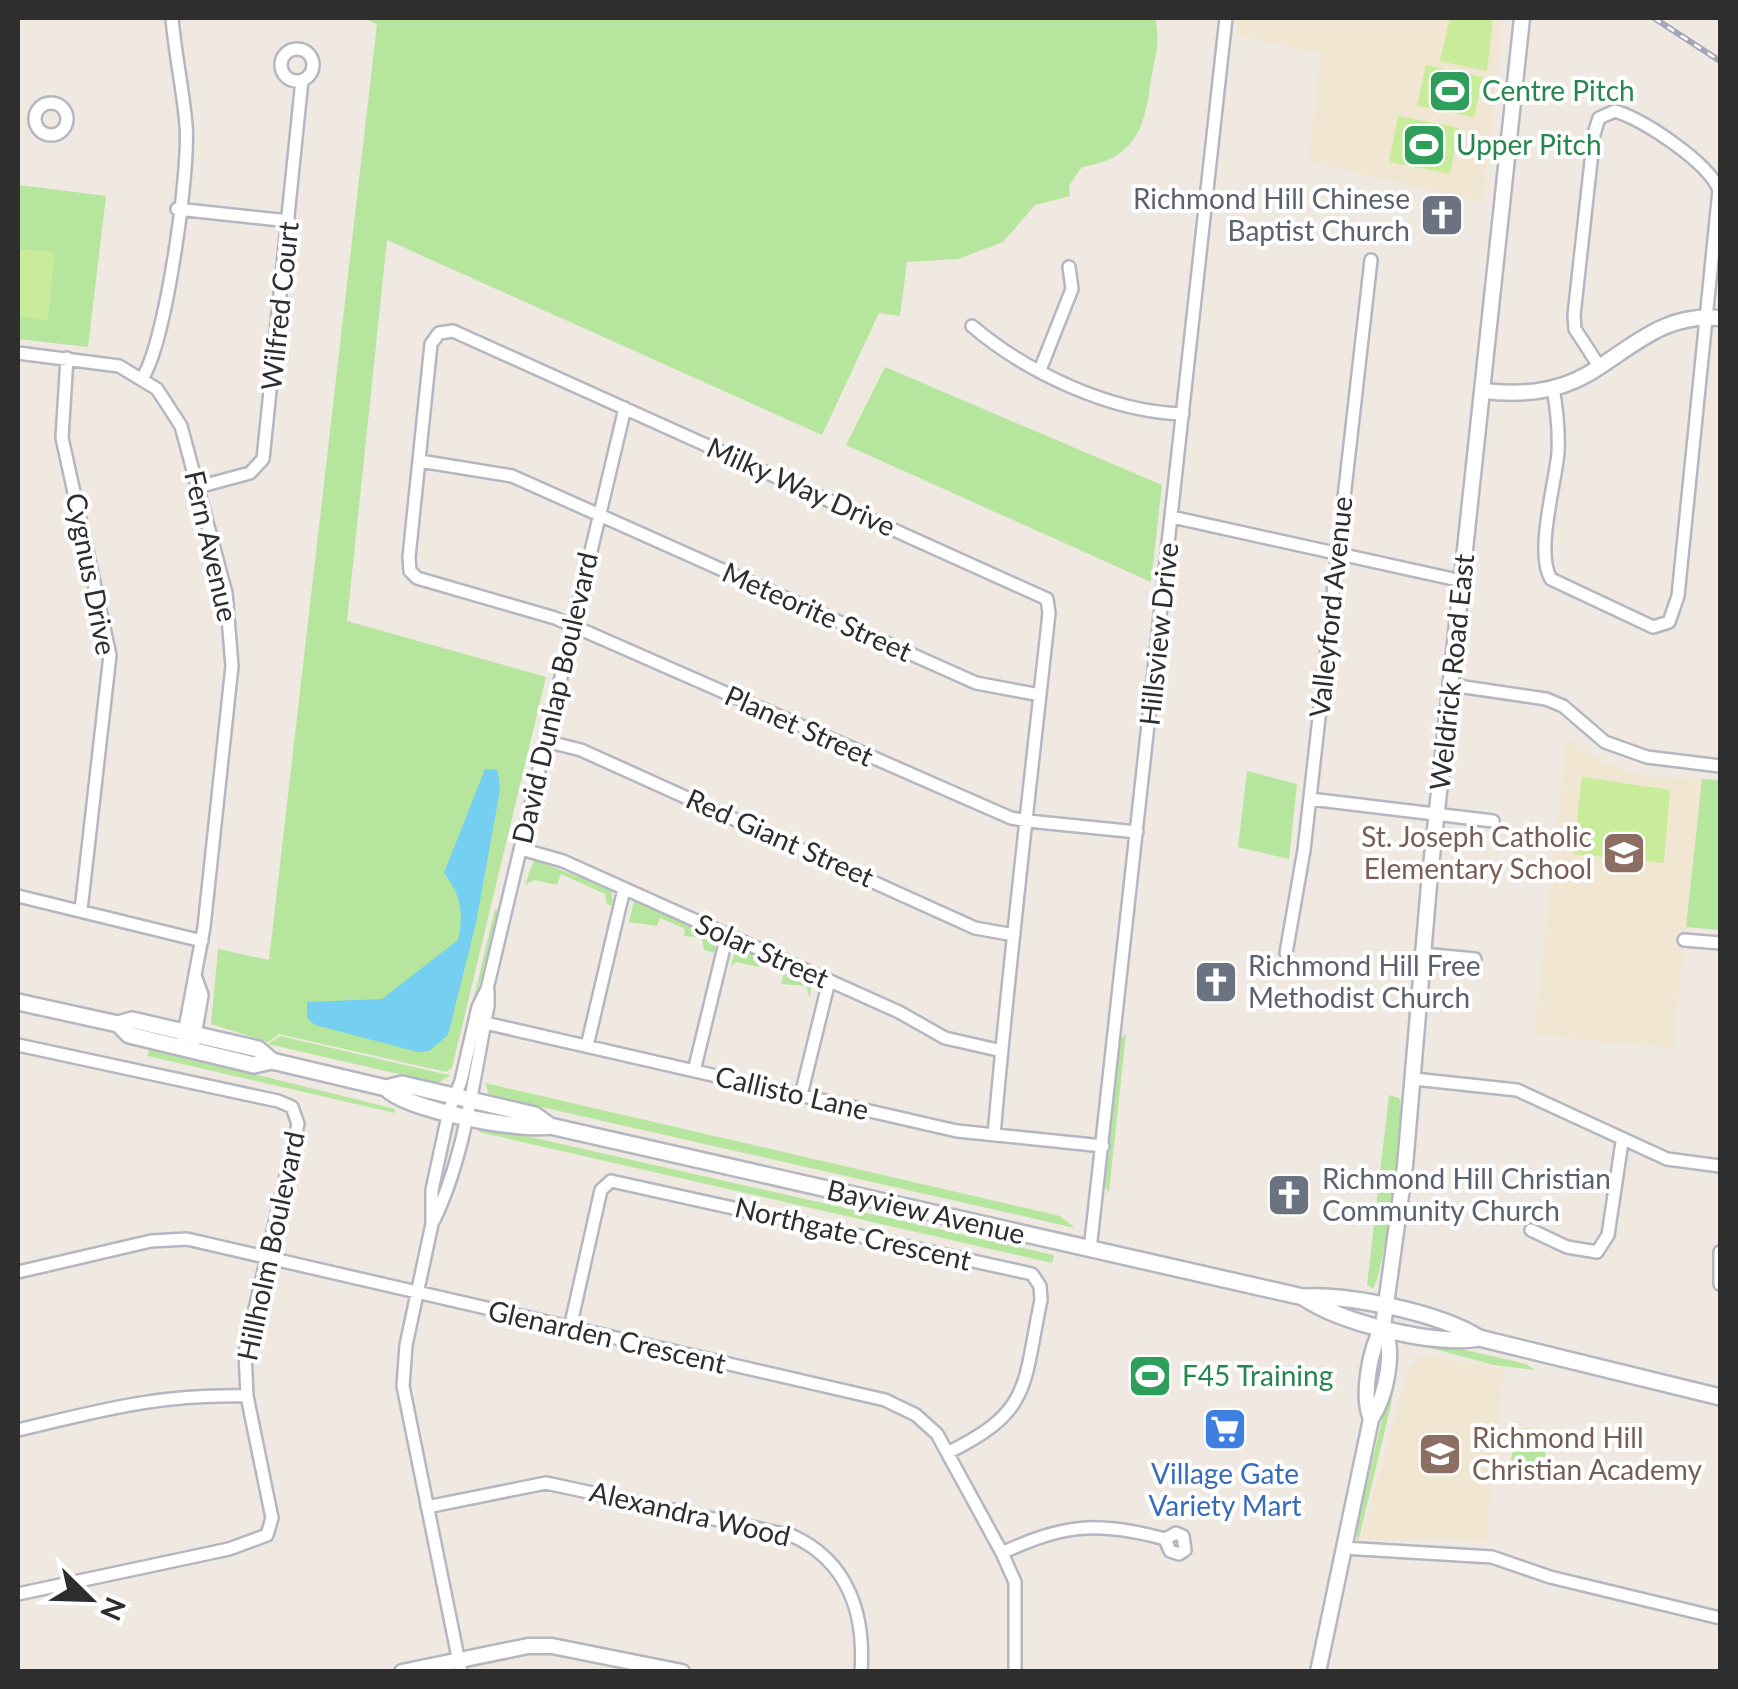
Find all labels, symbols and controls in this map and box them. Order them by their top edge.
sports icon: Centre Pitch [1427,68,1473,114]
place label: Centre Pitch [1482,73,1635,107]
sports icon: Upper Pitch [1401,122,1447,168]
place label: Upper Pitch [1456,127,1602,161]
place label: Richmond Hill Chinese Baptist Church [1133,181,1410,247]
church icon: Richmond Hill Chinese Baptist Church [1419,192,1465,238]
street label: Wilfred Court [253,220,305,392]
street label: Milky Way Drive [702,429,901,543]
street label: Fern Avenue [178,467,246,625]
street label: Cygnus Drive [60,490,124,658]
street label: Valleyford Avenue [1301,495,1359,719]
street label: Hillsview Drive [1131,541,1185,727]
street label: David Dunlap Boulevard [504,549,604,847]
street label: Weldrick Road East [1422,552,1480,792]
street label: Meteorite Street [718,554,917,668]
street label: Planet Street [720,677,879,773]
street label: Red Giant Street [681,781,879,894]
place label: St. Joseph Catholic Elementary School [1361,819,1592,885]
school or university icon: St. Joseph Catholic Elementary School [1601,830,1647,876]
street label: Solar Street [691,906,834,994]
place label: Richmond Hill Free Methodist Church [1248,948,1481,1014]
church icon: Richmond Hill Free Methodist Church [1193,959,1239,1005]
street label: Callisto Lane [712,1058,872,1126]
street label: Hillholm Boulevard [229,1128,311,1363]
place label: Richmond Hill Christian Community Church [1322,1161,1611,1227]
street label: Bayview Avenue [824,1172,1028,1250]
church icon: Richmond Hill Christian Community Church [1266,1172,1312,1218]
street label: Northgate Crescent [732,1189,975,1277]
street label: Glenarden Crescent [485,1292,729,1380]
sports icon: F45 Training [1127,1353,1173,1399]
place label: F45 Training [1182,1358,1333,1392]
supermarket icon: Village Gate Variety Mart [1202,1406,1248,1452]
place label: Richmond Hill Christian Academy [1472,1420,1702,1486]
school or university icon: Richmond Hill Christian Academy [1417,1431,1463,1477]
place label: Village Gate Variety Mart [1148,1456,1302,1522]
street label: Alexandra Wood [587,1473,794,1553]
north arrow [40,1549,140,1649]
text: N [94,1593,134,1626]

